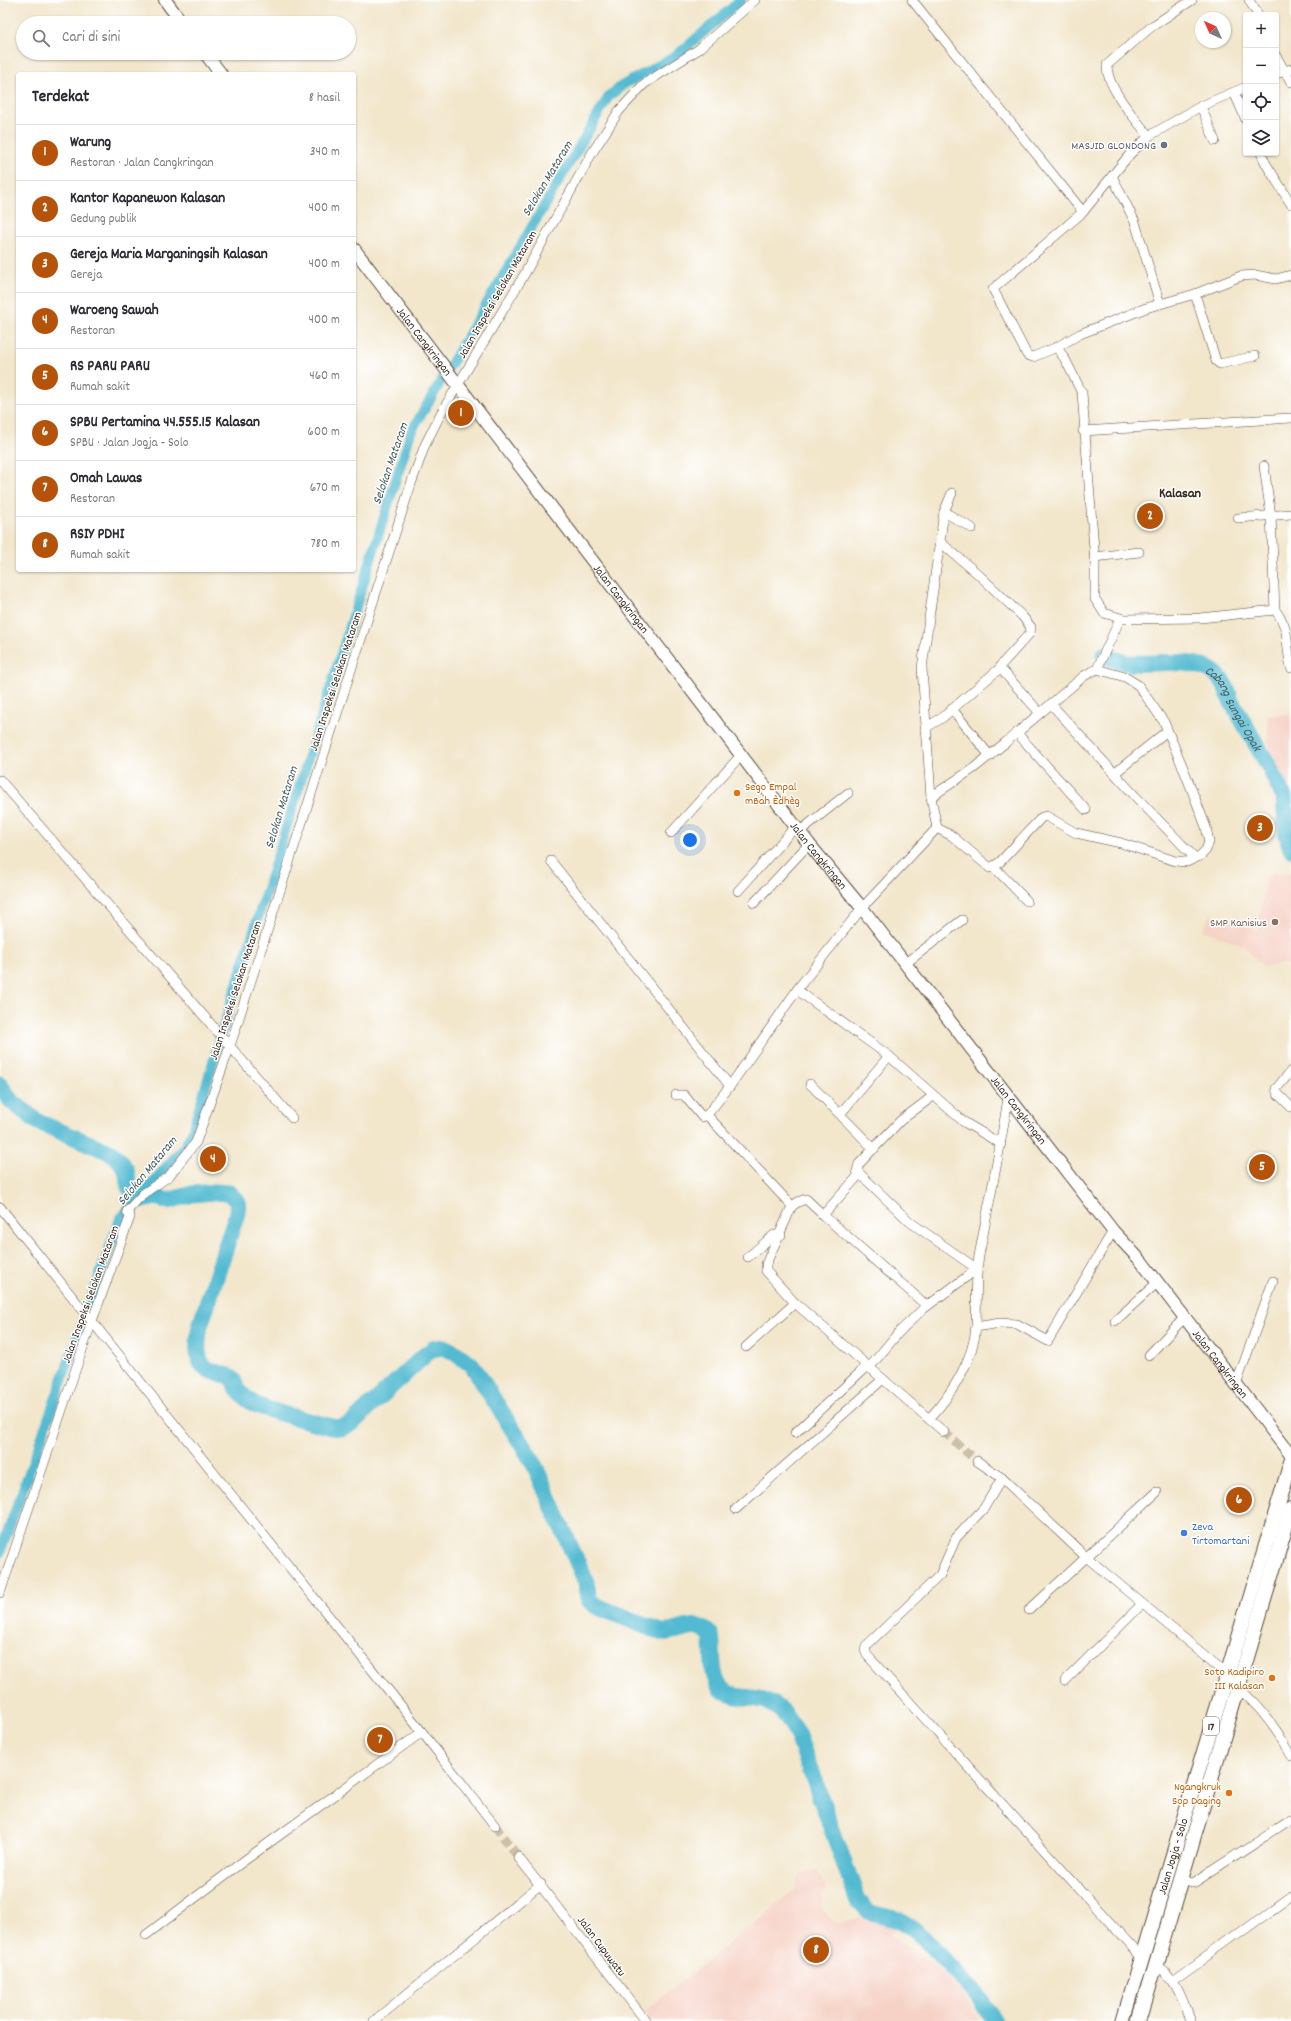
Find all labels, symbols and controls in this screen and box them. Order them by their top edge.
north arrow [1195,12,1231,48]
map controls [1243,12,1279,156]
button: + [1243,12,1279,48]
search box [16,16,356,60]
icon: search [30,27,52,49]
text: Cari di sini [62,27,120,49]
button: − [1243,48,1279,84]
button: locate [1243,84,1279,120]
text: Terdekat [32,86,89,110]
text: 8 hasil [309,89,340,108]
button: layers [1243,120,1279,156]
text: Warung [70,132,111,154]
water label: Selokan Mataram [518,137,579,221]
place label: MASJID GLONDONG [1071,138,1156,155]
marker: MASJID GLONDONG [1159,140,1169,150]
text: 1 [44,143,46,162]
text: 340 m [310,143,340,162]
text: Restoran · Jalan Cangkringan [70,154,214,173]
text: Kantor Kapanewon Kalasan [70,188,225,210]
text: 2 [42,199,48,218]
text: 400 m [309,199,340,218]
text: Gedung publik [70,210,137,229]
street label: Jalan Inspeksi Selokan Mataram [455,228,542,362]
text: Gereja Maria Marganingsih Kalasan [70,244,268,266]
text: 3 [42,255,48,274]
text: 400 m [309,255,340,274]
text: Gereja [70,266,102,285]
text: Waroeng Sawah [70,300,159,322]
street label: Jalan Cangkringan [391,304,455,380]
text: 4 [42,311,48,330]
text: 400 m [309,311,340,330]
text: Restoran [70,322,115,341]
text: RS PARU PARU [70,356,150,378]
text: 5 [42,367,48,386]
text: 460 m [309,367,340,386]
text: Rumah sakit [70,378,130,397]
pin: 1 [448,398,474,428]
text: SPBU Pertamina 44.555.15 Kalasan [70,412,260,434]
water label: Selokan Mataram [369,419,415,507]
text: 6 [42,423,48,442]
text: 600 m [308,423,340,442]
text: SPBU · Jalan Jogja - Solo [70,434,189,453]
text: Omah Lawas [70,468,142,490]
text: 7 [43,479,47,498]
text: 670 m [310,479,340,498]
district label: Kalasan [1159,484,1201,504]
text: Restoran [70,490,115,509]
pin: 2 [1137,501,1163,531]
text: RSIY PDHI [70,524,124,546]
text: 8 [42,535,48,554]
text: 780 m [311,535,340,554]
text: Rumah sakit [70,546,130,565]
street label: Jalan Cangkringan [588,561,652,638]
street label: Jalan Inspeksi Selokan Mataram [306,610,367,753]
water label: Cabang Sungai Opak [1201,662,1266,757]
water label: Selokan Mataram [261,763,304,851]
place label: Sego Empal mBah Èdhèg [745,779,800,810]
marker: Sego Empal mBah Èdhèg [732,788,742,798]
pin: 3 [1247,813,1273,843]
street label: Jalan Cangkringan [785,819,851,894]
your location [680,830,700,850]
place label: SMP Kanisius [1210,915,1267,932]
marker: SMP Kanisius [1270,917,1280,927]
street label: Jalan Inspeksi Selokan Mataram [206,919,267,1062]
street label: Jalan Cangkringan [986,1073,1050,1149]
water label: Selokan Mataram [113,1132,183,1210]
pin: 4 [200,1144,226,1174]
pin: 5 [1249,1152,1275,1182]
street label: Jalan Inspeksi Selokan Mataram [59,1223,124,1366]
street label: Jalan Cangkringan [1187,1327,1252,1403]
pin: 6 [1226,1485,1252,1515]
place label: Zeva Tirtomartani [1192,1519,1249,1550]
marker: Zeva Tirtomartani [1179,1528,1189,1538]
place label: Soto Kadipiro III Kalasan [1204,1664,1264,1695]
marker: Soto Kadipiro III Kalasan [1267,1673,1277,1683]
road number: 17 [1203,1717,1219,1735]
pin: 7 [367,1725,393,1755]
place label: Ngangkruk Sop Daging [1172,1779,1221,1810]
marker: Ngangkruk Sop Daging [1224,1788,1234,1798]
street label: Jalan Jogja - Solo [1154,1816,1193,1897]
street label: Jalan Cupuwatu [572,1913,629,1981]
pin: 8 [803,1935,829,1965]

